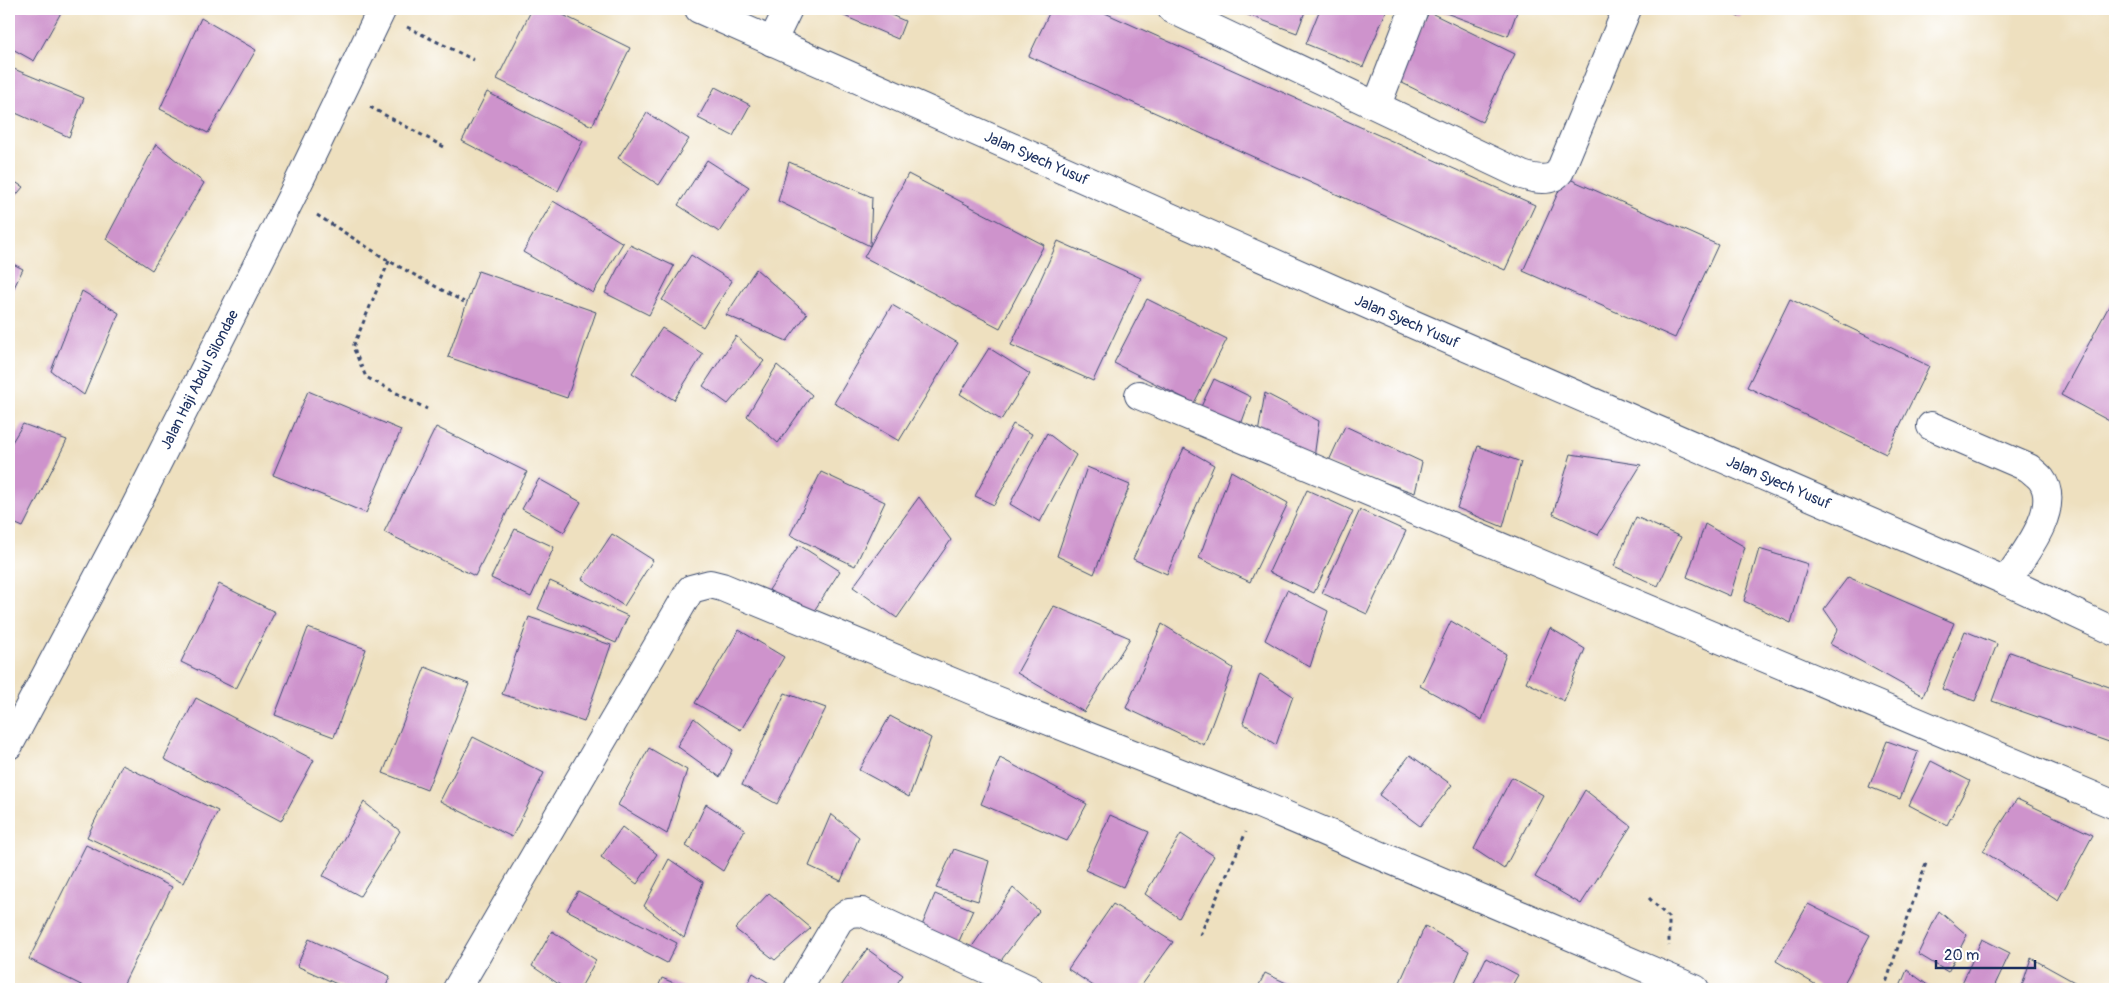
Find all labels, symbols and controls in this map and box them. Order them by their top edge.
street label: Jalan Syech Yusuf [981,127,1092,190]
street label: Jalan Syech Yusuf [1352,290,1462,353]
street label: Jalan Haji Abdul Silondae [156,306,243,453]
street label: Jalan Syech Yusuf [1723,452,1834,514]
scale bar [1936,938,2035,970]
text: 20 m [1944,946,1979,965]

